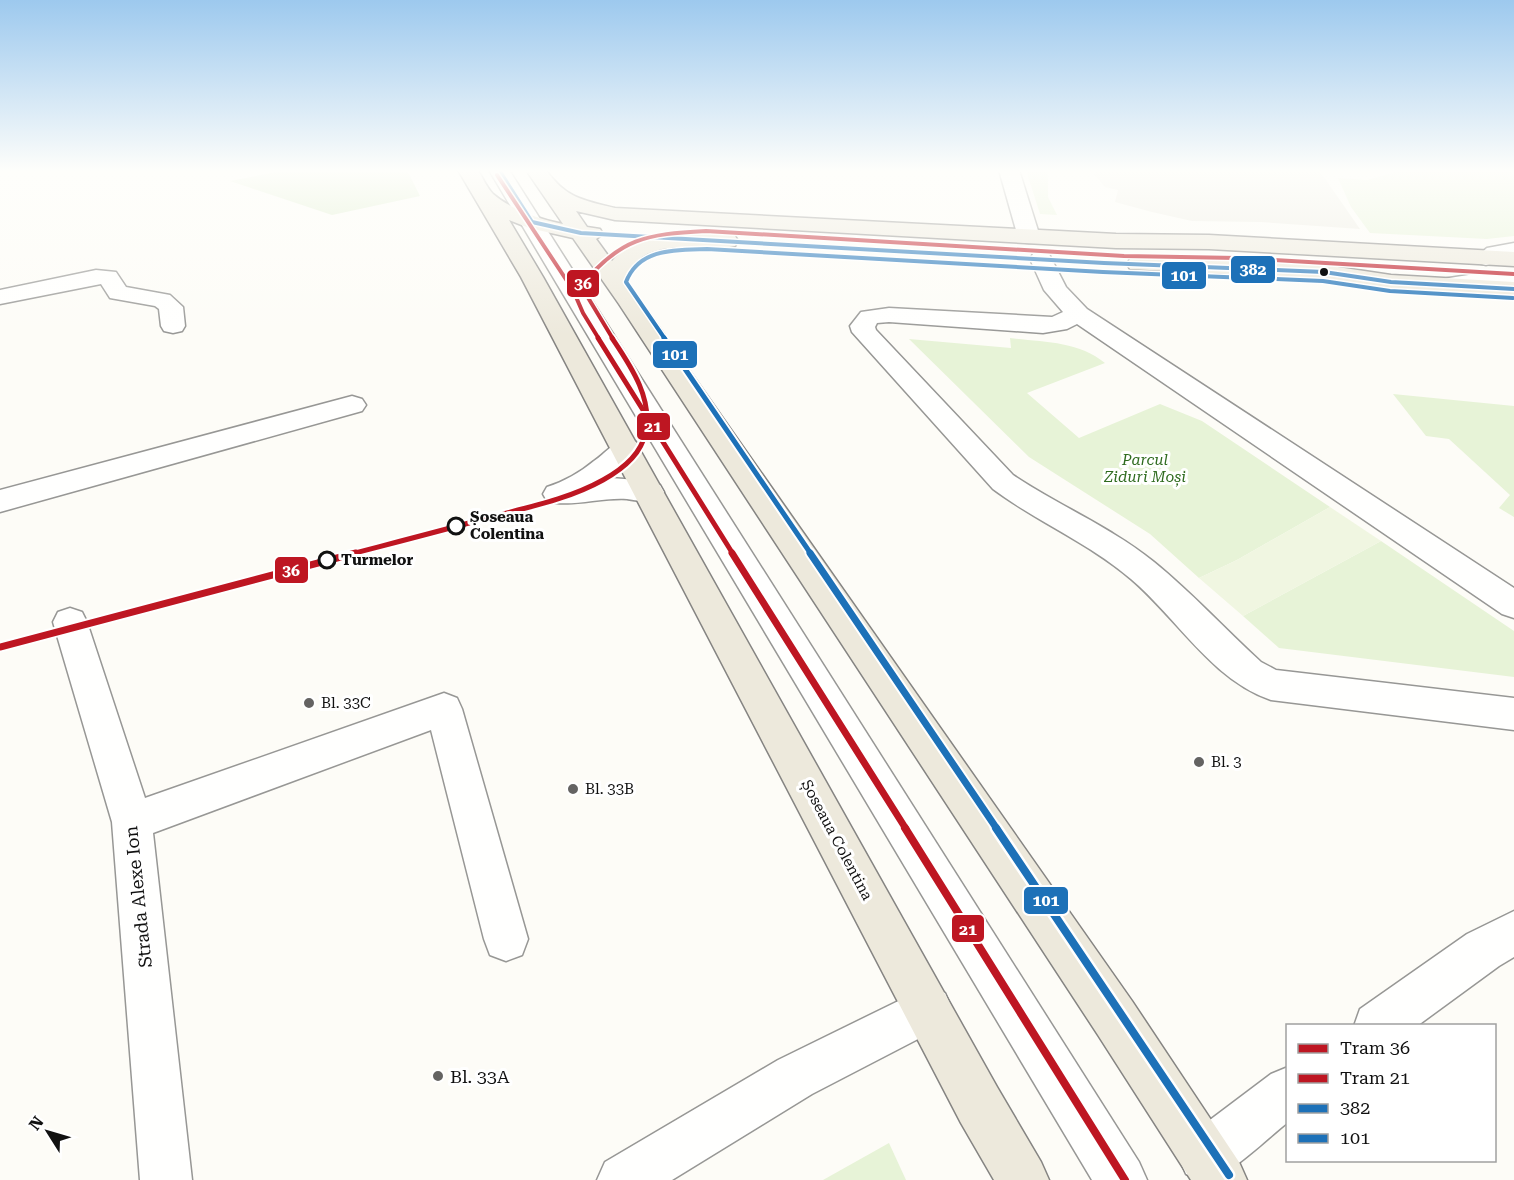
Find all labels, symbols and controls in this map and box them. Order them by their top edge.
line badge: 382 [1230,255,1276,284]
text: 382 [1240,260,1266,279]
line badge: 101 [1161,261,1207,290]
text: 101 [1171,266,1197,285]
unlabelled marker [1318,266,1330,278]
line badge: 36 [566,269,600,298]
text: 36 [574,274,592,293]
line badge: 101 [652,340,698,369]
text: 101 [662,345,688,364]
line badge: 21 [636,412,671,441]
text: 21 [644,417,662,436]
park label: Parcul Ziduri Moși [1103,451,1186,487]
place label: Șoseaua Colentina [470,508,544,543]
marker: Șoseaua Colentina [447,517,465,535]
marker: Turmelor [318,551,336,569]
place label: Turmelor [341,551,413,569]
line badge: 36 [274,556,309,584]
text: 36 [282,561,300,580]
place label: Bl. 33C [321,694,371,712]
marker: Bl. 33C [302,696,316,710]
place label: Bl. 3 [1211,753,1242,771]
marker: Bl. 3 [1192,755,1206,769]
street label: Șoseaua Colentina [797,777,876,904]
place label: Bl. 33B [585,780,634,798]
marker: Bl. 33B [566,782,580,796]
street label: Strada Alexe Ion [120,825,156,969]
line badge: 101 [1023,886,1069,915]
text: 101 [1033,891,1059,910]
line badge: 21 [951,914,985,943]
text: 21 [959,920,977,939]
legend [1286,1024,1496,1162]
text: Tram 36 [1340,1037,1410,1058]
place label: Bl. 33A [450,1066,510,1087]
text: Tram 21 [1340,1067,1410,1088]
marker: Bl. 33A [431,1069,445,1083]
text: 382 [1340,1097,1370,1118]
north arrow [18,1102,78,1162]
text: N [25,1113,48,1134]
text: 101 [1340,1127,1370,1148]

